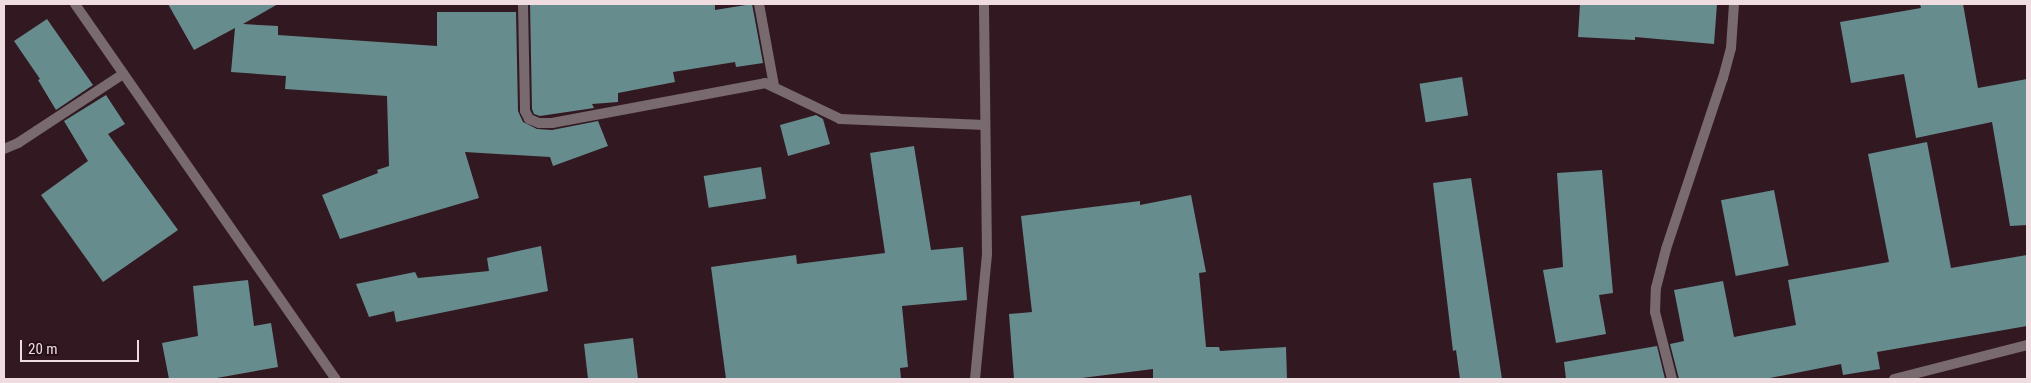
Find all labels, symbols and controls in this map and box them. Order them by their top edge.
scale bar [22,330,141,362]
text: 20 m [28,340,58,358]

